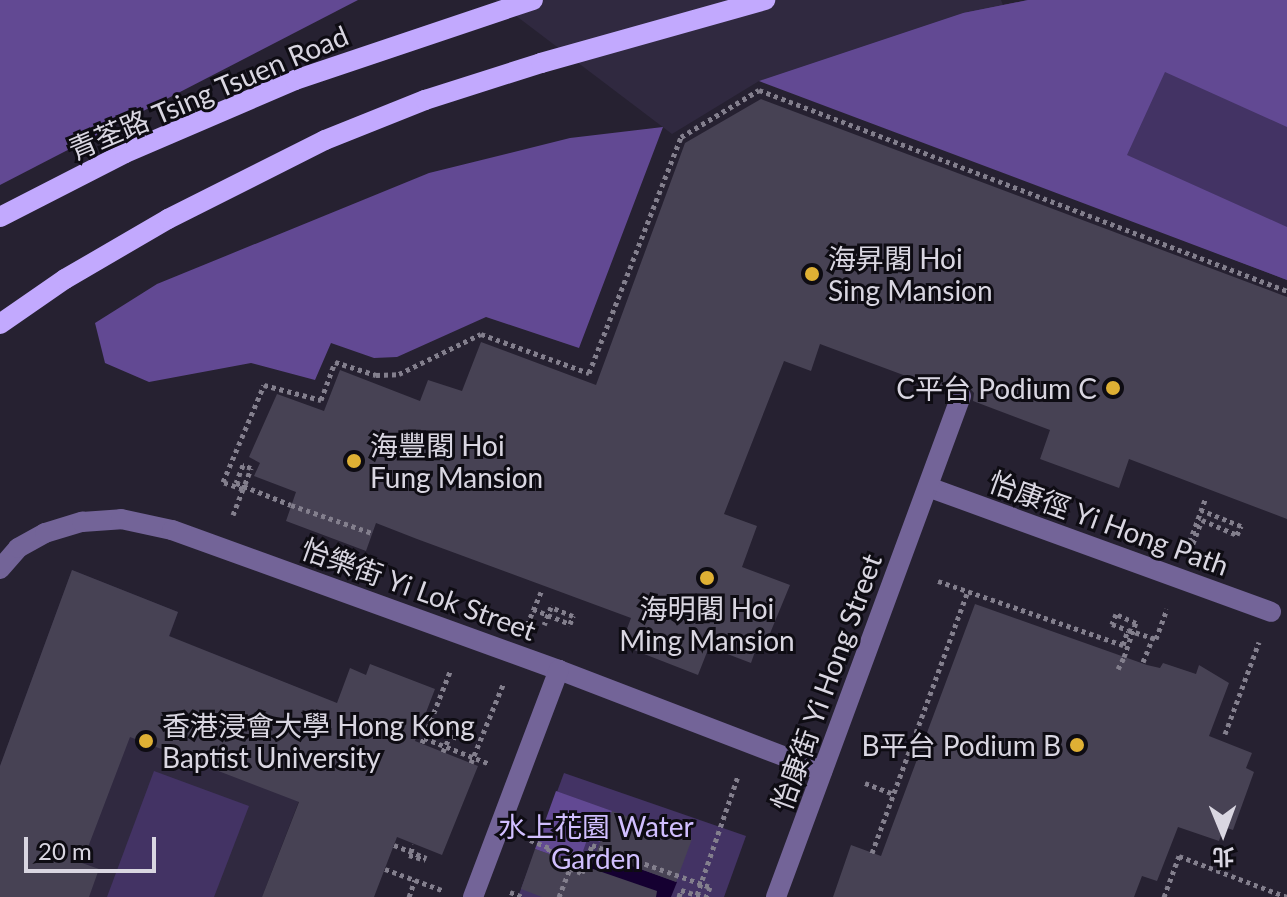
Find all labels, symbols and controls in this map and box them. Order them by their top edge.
street label: 青荃路 Tsing Tsuen Road [63,18,353,166]
place label: 海昇閣 Hoi Sing Mansion [828,241,993,307]
marker: 海昇閣 Hoi Sing Mansion [803,265,821,283]
place label: C平台 Podium C [896,371,1097,405]
marker: C平台 Podium C [1104,379,1122,397]
place label: 海豐閣 Hoi Fung Mansion [370,428,543,494]
marker: 海豐閣 Hoi Fung Mansion [345,452,363,470]
street label: 怡康徑 Yi Hong Path [985,464,1233,582]
street label: 怡樂街 Yi Lok Street [297,531,541,647]
street label: 怡康街 Yi Hong Street [764,549,888,815]
marker: 海明閣 Hoi Ming Mansion [698,569,716,587]
place label: 海明閣 Hoi Ming Mansion [619,591,795,657]
place label: 香港浸會大學 Hong Kong Baptist University [162,708,475,774]
place label: B平台 Podium B [861,728,1061,762]
marker: 香港浸會大學 Hong Kong Baptist University [137,732,155,750]
marker: B平台 Podium B [1068,736,1086,754]
north arrow [1183,793,1263,873]
park label: 水上花園 Water Garden [498,809,694,875]
scale bar [28,821,160,871]
text: 20 m [38,836,92,865]
text: 北 [1212,844,1235,871]

